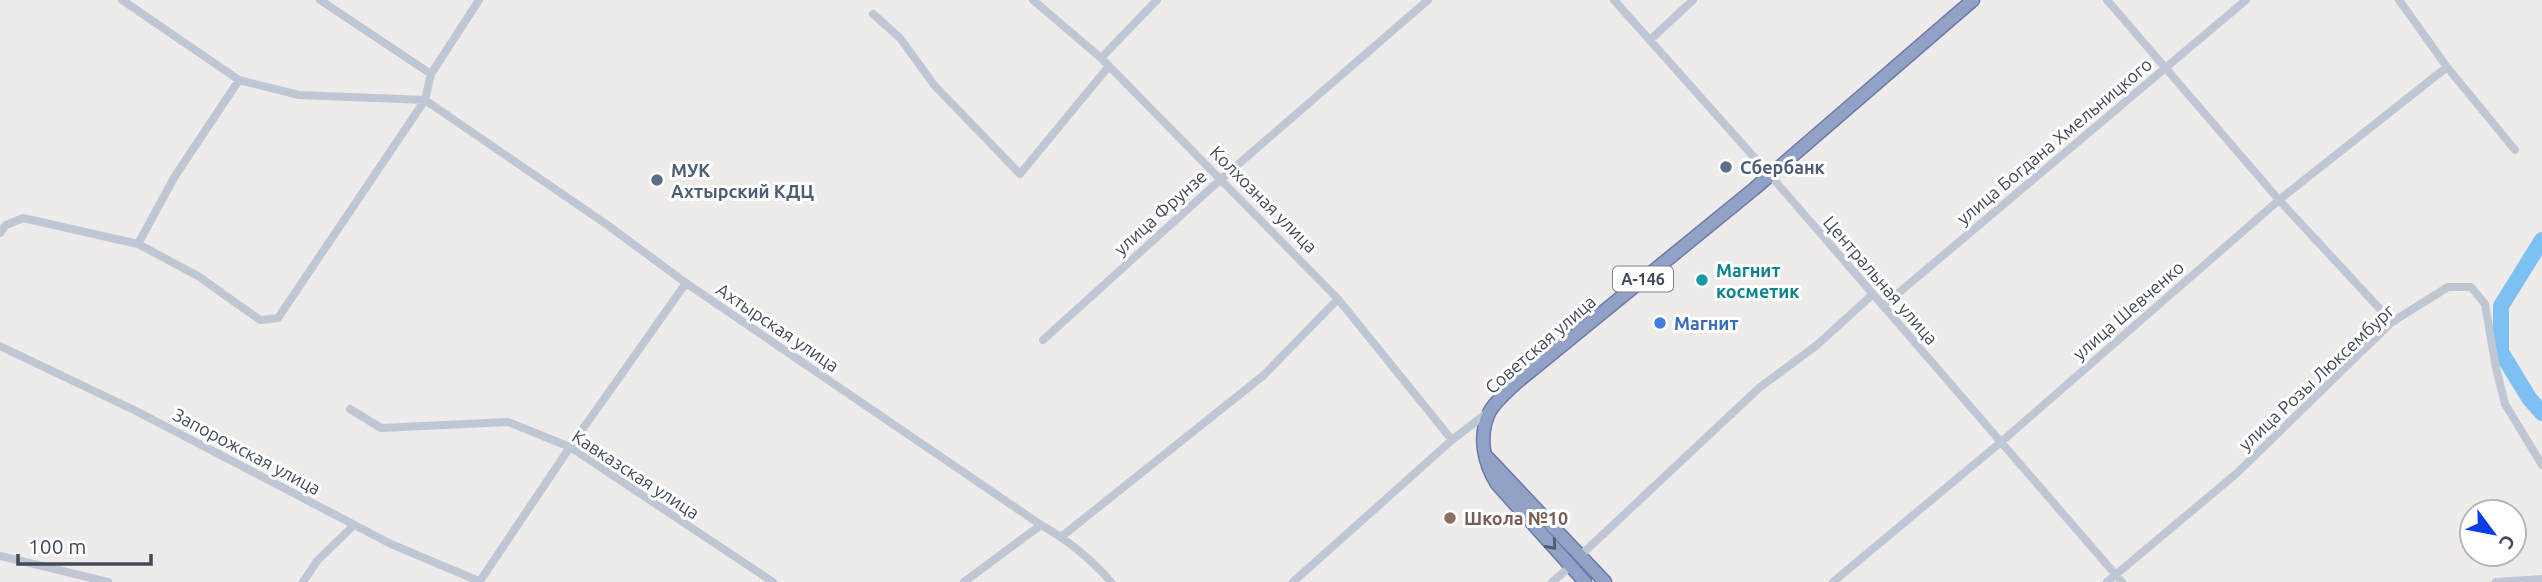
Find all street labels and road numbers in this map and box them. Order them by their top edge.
street label: улица Богдана Хмельницкого [1953,54,2155,228]
street label: Колхозная улица [1207,142,1321,256]
street label: улица Фрунзе [1110,165,1210,259]
street label: Центральная улица [1820,212,1942,348]
street label: улица Шевченко [2069,257,2187,363]
road number: А-146 [1613,266,1673,292]
street label: Ахтырская улица [713,279,843,375]
street label: Советская улица [1481,291,1599,397]
street label: улица Розы Люксембург [2234,300,2398,454]
street label: Запорожская улица [170,404,324,498]
street label: Кавказская улица [569,426,703,522]

